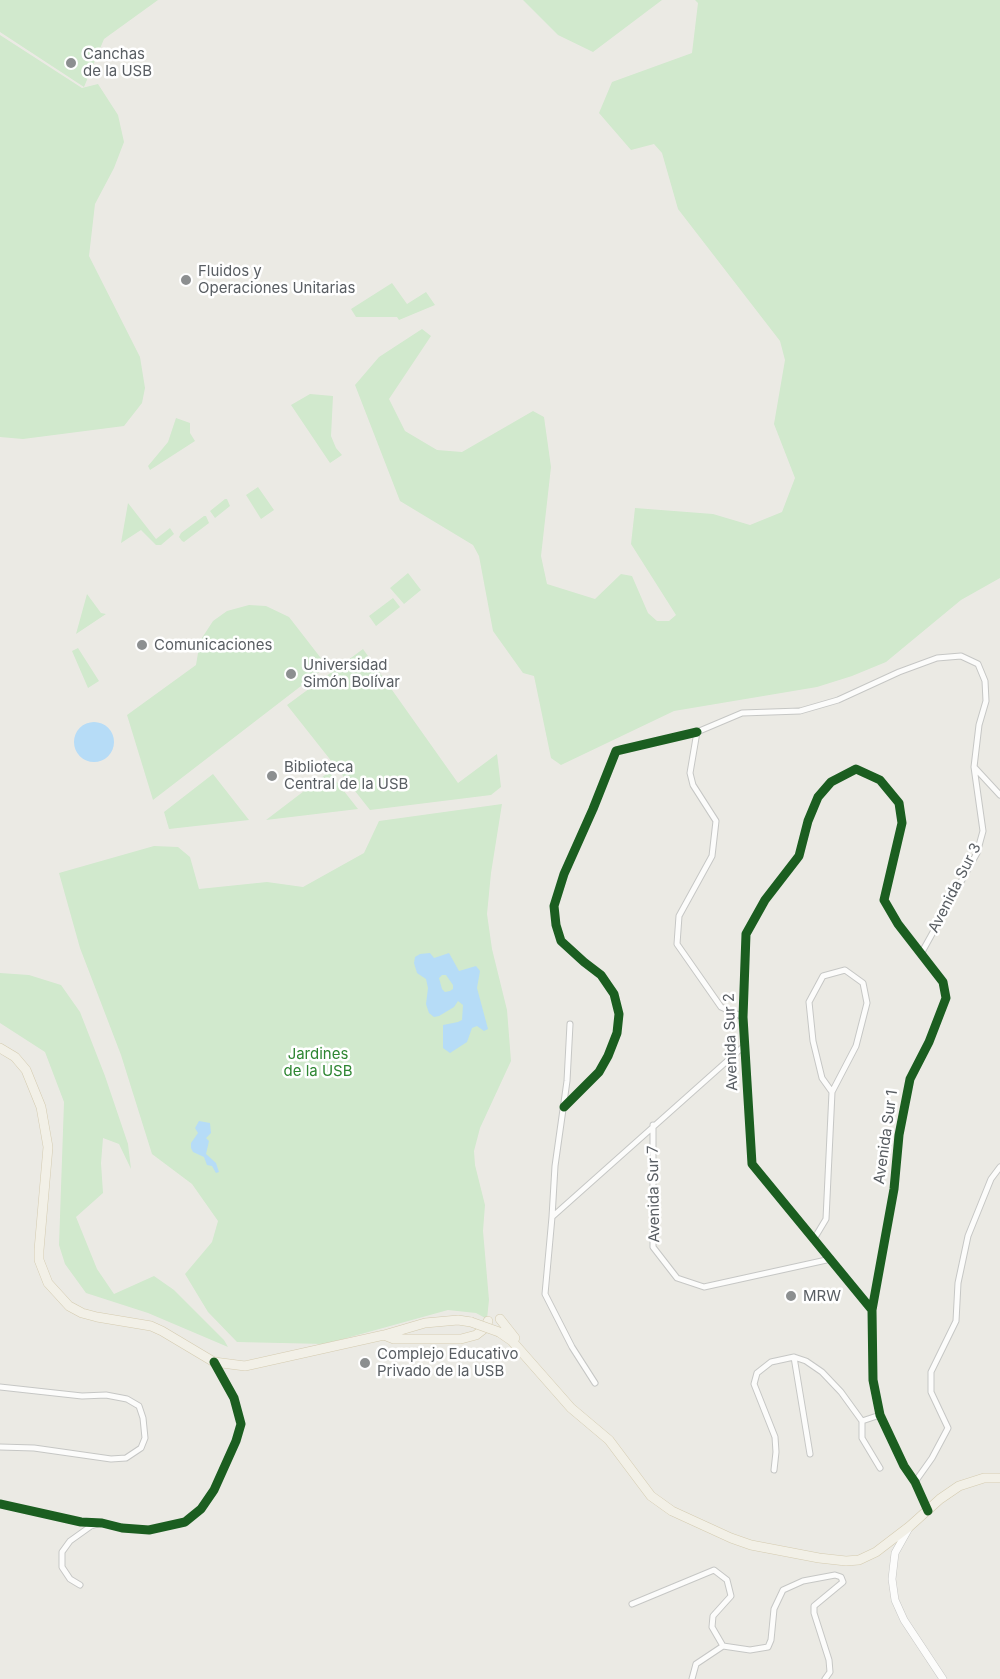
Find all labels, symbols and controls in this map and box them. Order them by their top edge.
place label: Canchas de la USB [83,45,152,80]
marker: Canchas de la USB [64,56,78,70]
place label: Fluidos y Operaciones Unitarias [198,262,355,297]
marker: Fluidos y Operaciones Unitarias [179,273,193,287]
place label: Comunicaciones [154,636,272,654]
marker: Comunicaciones [135,638,149,652]
place label: Universidad Simón Bolívar [303,656,400,691]
marker: Universidad Simón Bolívar [284,667,298,681]
place label: Biblioteca Central de la USB [284,758,408,793]
marker: Biblioteca Central de la USB [265,769,279,783]
street label: Avenida Sur 3 [925,840,985,936]
street label: Avenida Sur 2 [720,993,742,1091]
park label: Jardines de la USB [283,1045,353,1080]
street label: Avenida Sur 1 [870,1089,902,1185]
street label: Avenida Sur 7 [644,1145,664,1243]
place label: MRW [803,1287,841,1305]
marker: MRW [784,1289,798,1303]
place label: Complejo Educativo Privado de la USB [377,1345,518,1380]
marker: Complejo Educativo Privado de la USB [358,1356,372,1370]

